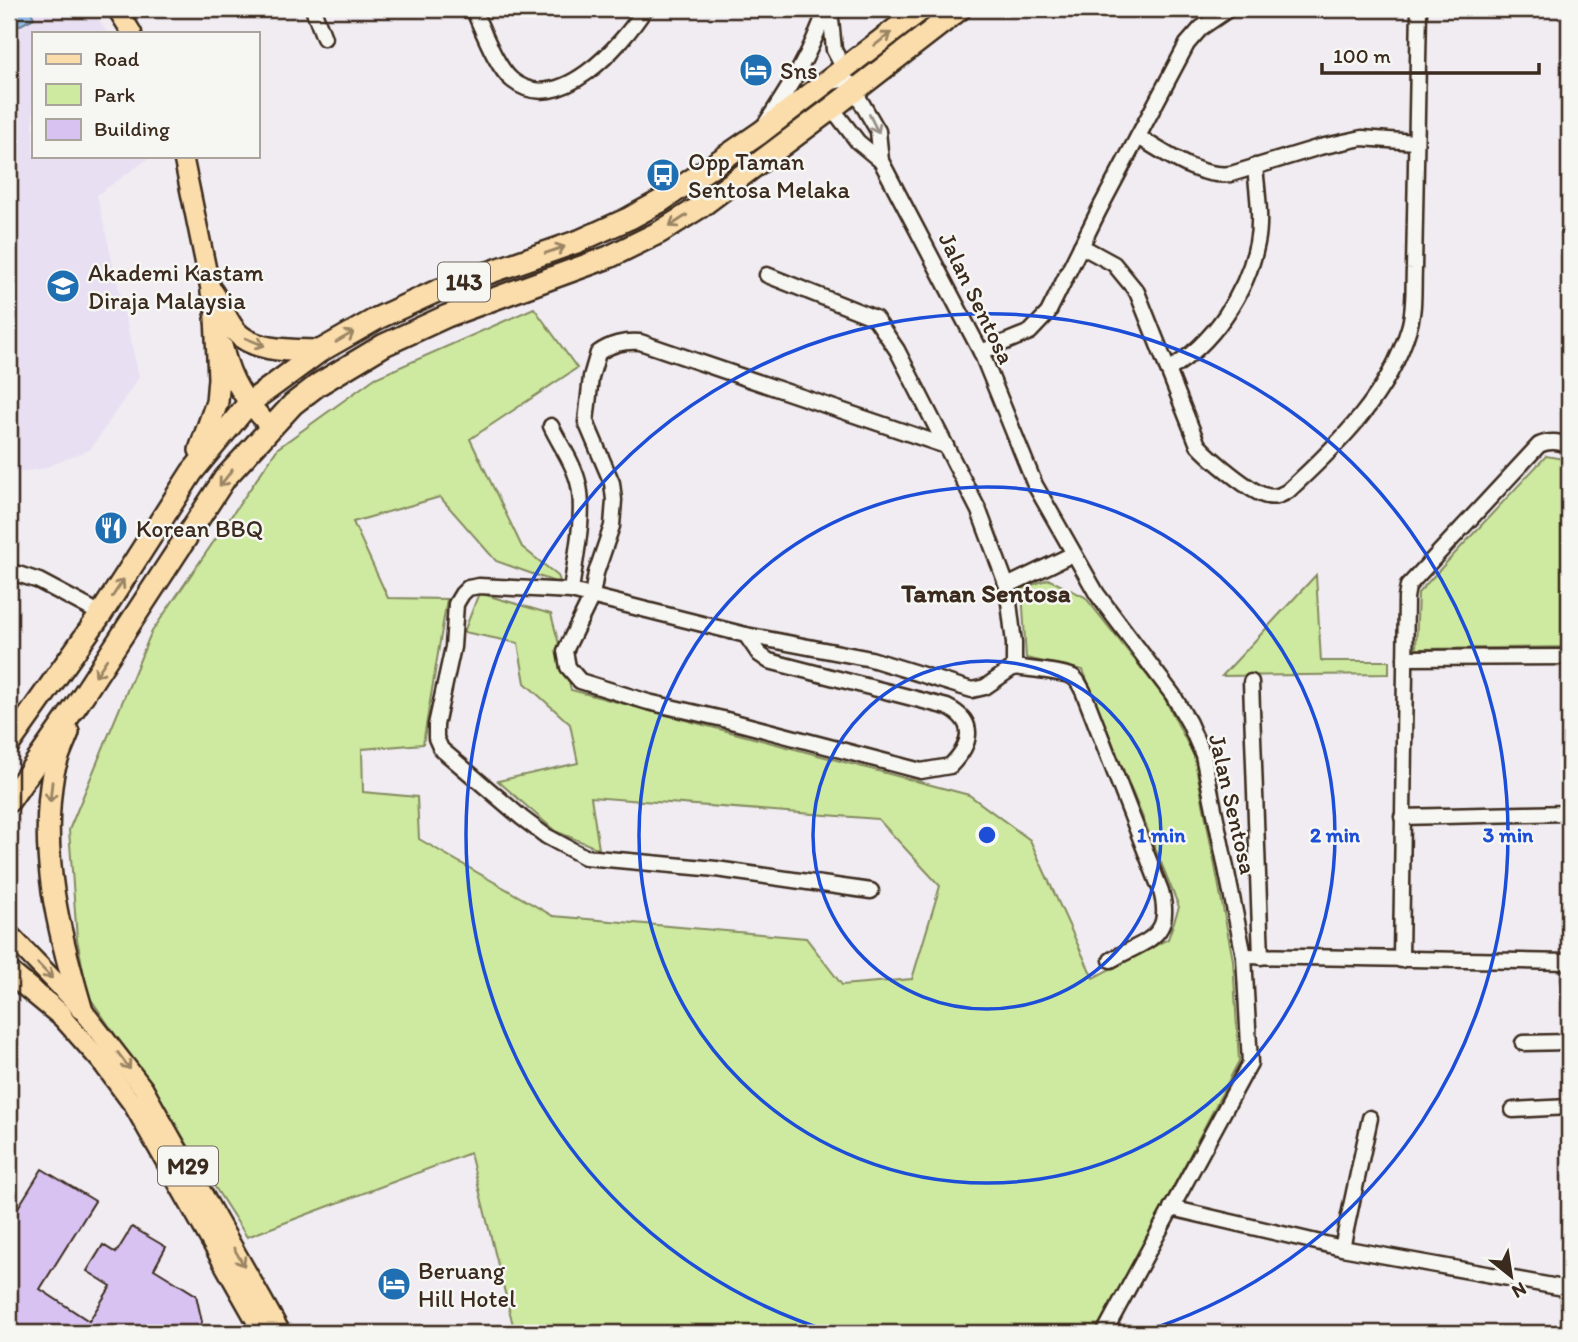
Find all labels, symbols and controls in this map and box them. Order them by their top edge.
one-way arrow [873,31,892,46]
legend [32,32,259,158]
scale bar [1322,32,1540,76]
text: 100 m [1333,43,1391,68]
text: Road [94,46,140,71]
hotel icon: Sns [737,51,775,89]
place label: Sns [780,56,818,85]
text: Park [94,82,136,107]
one-way arrow [867,113,881,134]
text: Building [94,116,170,141]
place label: Opp Taman Sentosa Melaka [688,147,850,204]
bus stop icon: Opp Taman Sentosa Melaka [644,156,682,194]
one-way arrow [669,214,688,228]
street label: Jalan Sentosa [933,227,1021,369]
one-way arrow [543,243,565,255]
place label: Akademi Kastam Diraja Malaysia [88,258,264,315]
road number: 143 [438,262,490,302]
school or university icon: Akademi Kastam Diraja Malaysia [44,267,82,305]
one-way arrow [335,330,355,344]
one-way arrow [243,336,265,349]
one-way arrow [218,469,233,487]
restaurant icon: Korean BBQ [92,509,130,547]
place label: Korean BBQ [136,514,263,543]
district label: Taman Sentosa [900,577,1071,609]
one-way arrow [111,579,125,598]
one-way arrow [93,658,107,678]
street label: Jalan Sentosa [1203,731,1263,877]
one-way arrow [44,780,57,802]
text: 1 min [1137,822,1186,847]
text: 2 min [1310,822,1361,847]
text: 3 min [1483,822,1534,847]
centre of rings [975,823,999,847]
one-way arrow [36,962,53,979]
one-way arrow [116,1051,131,1070]
road number: M29 [158,1147,218,1186]
north arrow [1476,1240,1546,1310]
one-way arrow [232,1246,246,1266]
place label: Beruang Hill Hotel [418,1256,516,1313]
hotel icon: Beruang Hill Hotel [375,1265,413,1303]
text: N [1508,1277,1531,1303]

